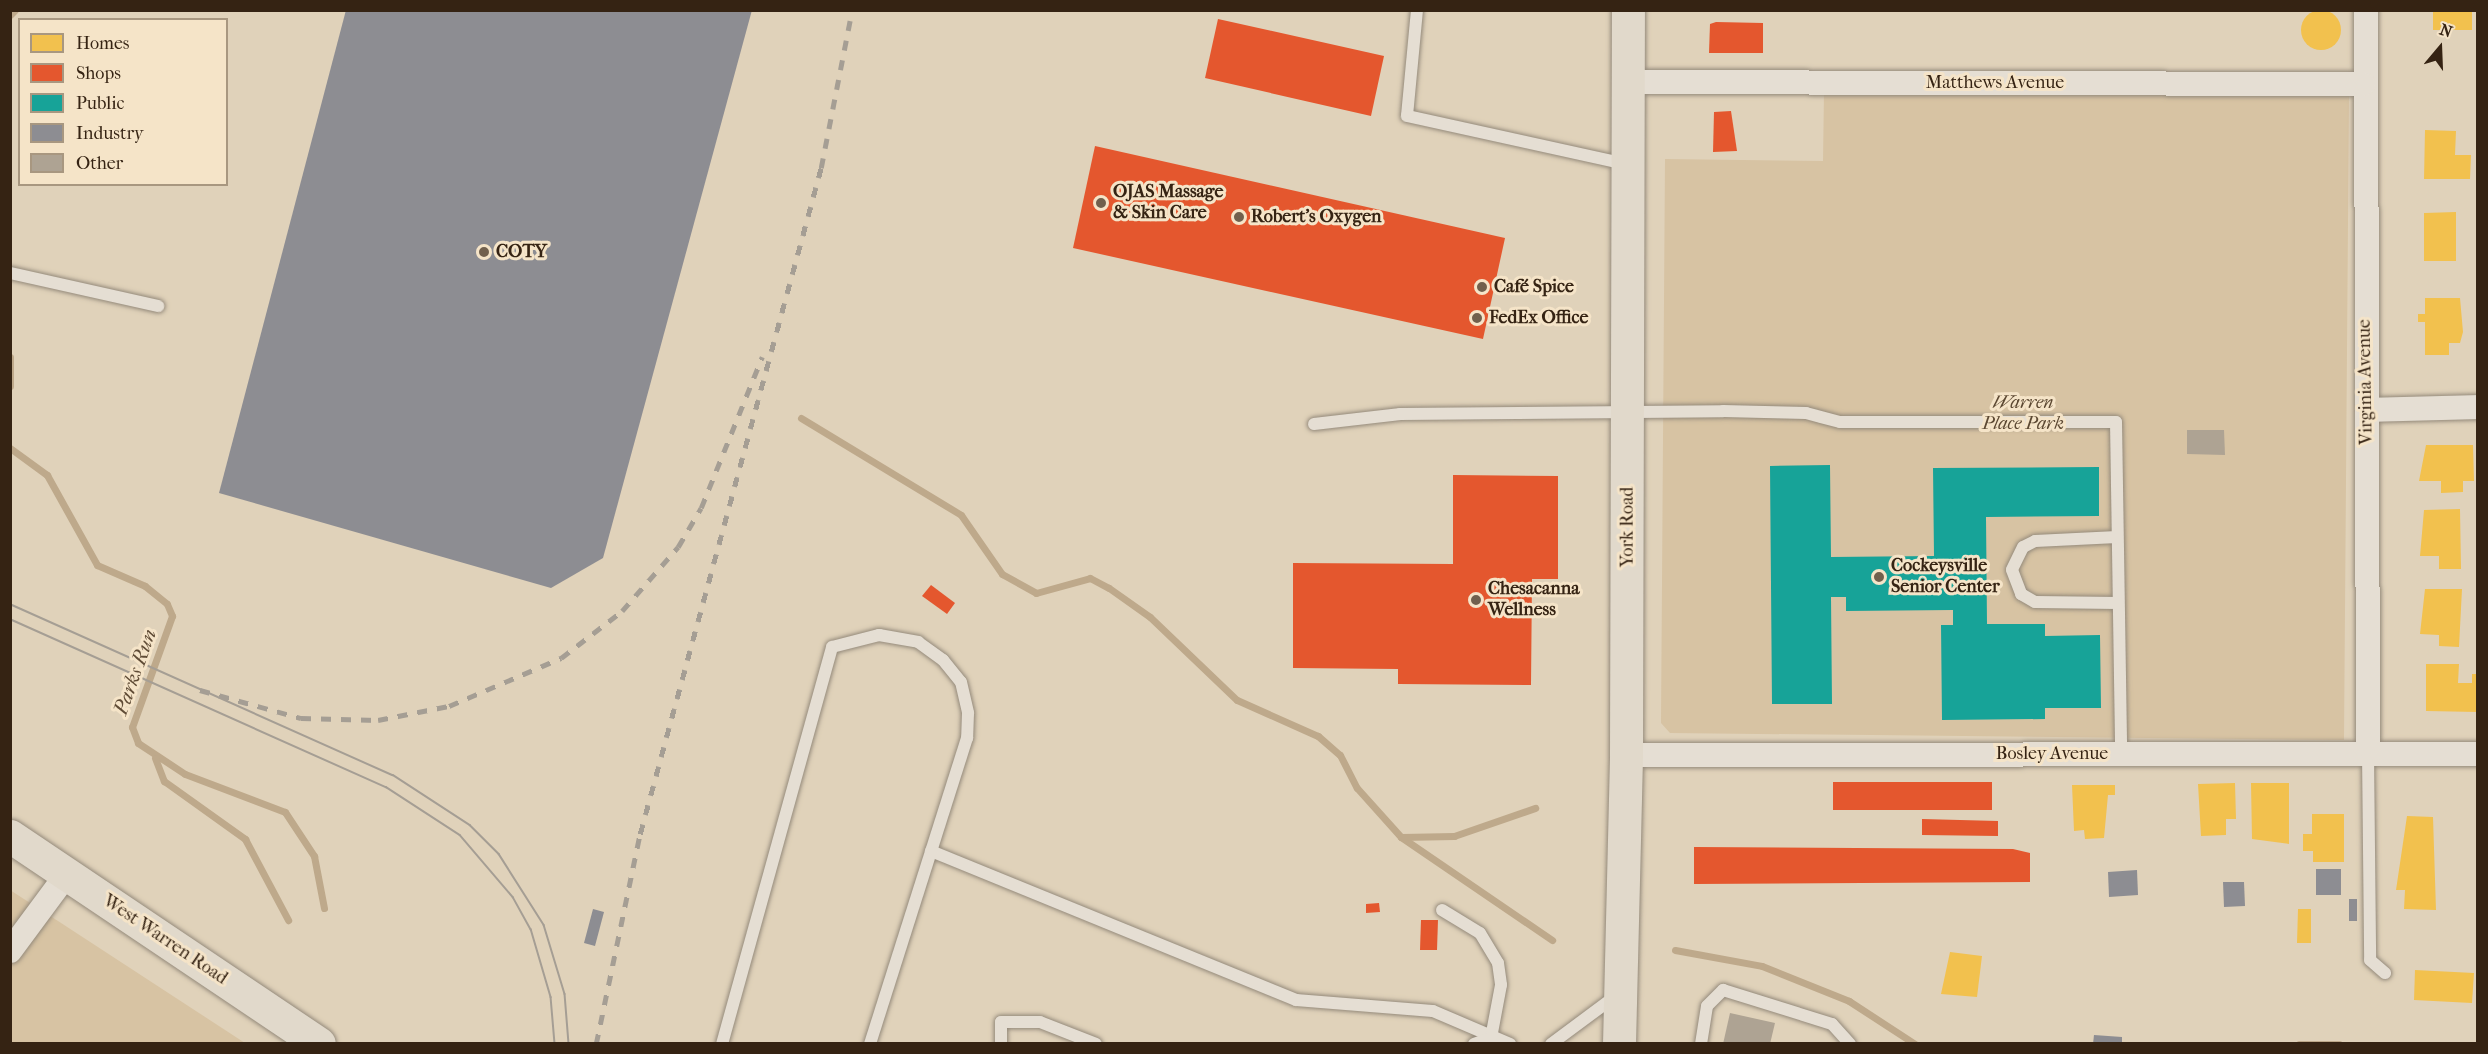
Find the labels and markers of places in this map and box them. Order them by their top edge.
place label: OJAS Massage & Skin Care [1113,182,1223,224]
marker: OJAS Massage & Skin Care [1094,196,1108,210]
place label: Robert's Oxygen [1251,206,1382,228]
marker: Robert's Oxygen [1232,210,1246,224]
place label: COTY [496,241,547,263]
marker: COTY [477,245,491,259]
place label: Café Spice [1494,276,1574,298]
marker: Café Spice [1475,280,1489,294]
place label: FedEx Office [1489,307,1588,329]
marker: FedEx Office [1470,311,1484,325]
place label: Cockeysville Senior Center [1891,556,2000,598]
marker: Cockeysville Senior Center [1872,570,1886,584]
place label: Chesacanna Wellness [1488,579,1579,622]
marker: Chesacanna Wellness [1469,593,1483,607]

